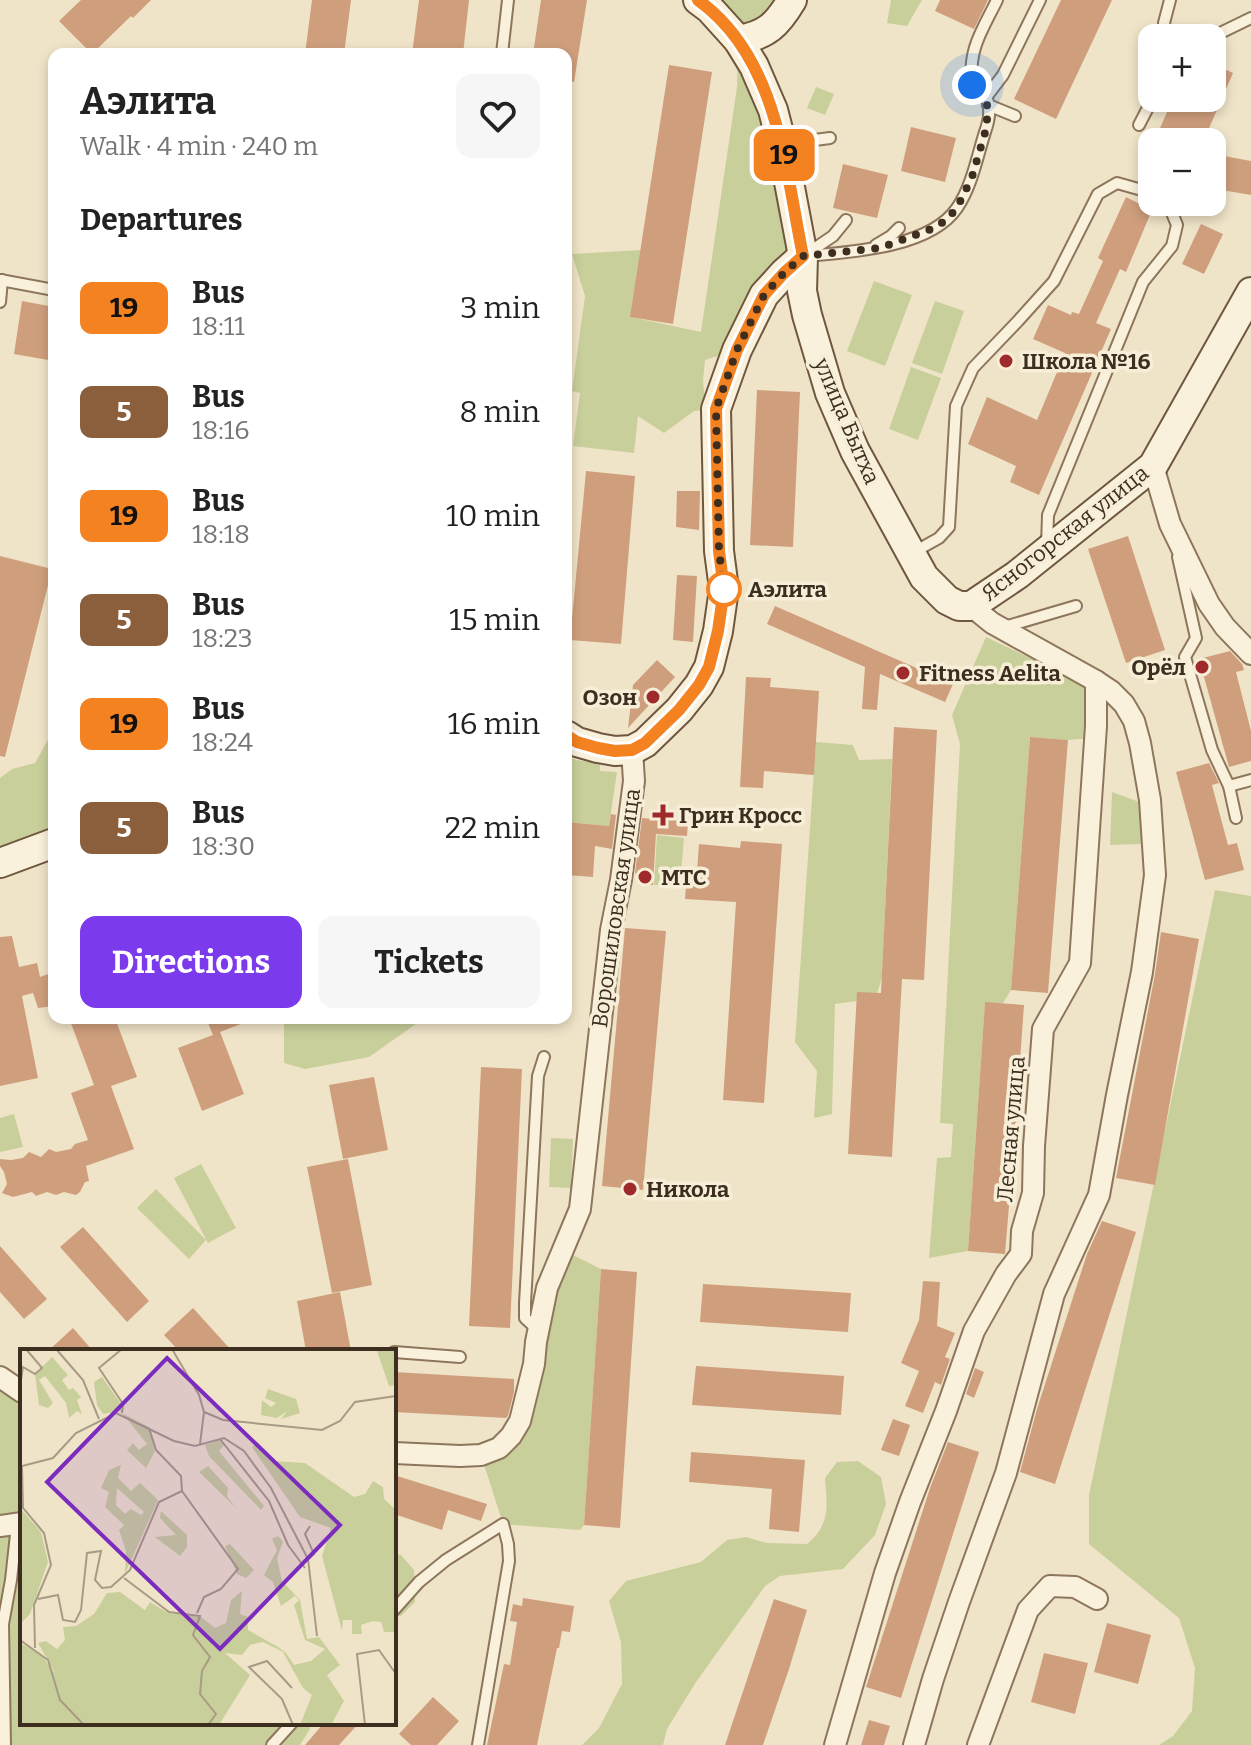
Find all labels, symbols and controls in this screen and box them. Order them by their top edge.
map controls [1138,24,1226,216]
button: + [1138,24,1226,112]
your location [952,65,992,105]
button: heart [456,74,540,158]
text: Аэлита [80,78,216,124]
button: − [1138,128,1226,216]
line badge: 19 [748,129,820,181]
text: Walk · 4 min · 240 m [80,131,318,162]
text: 19 [770,138,798,171]
text: Departures [80,202,243,238]
text: Bus [192,275,245,311]
text: 3 min [460,290,540,326]
text: 19 [110,291,138,324]
text: 18:11 [192,311,245,342]
place label: Школа №16 [1022,348,1151,375]
marker: Школа №16 [997,352,1015,370]
street label: улица Бытха [808,353,886,488]
text: Bus [192,379,245,415]
text: 8 min [459,394,540,430]
text: 5 [116,395,132,428]
text: 18:16 [192,415,250,446]
street label: Ясногорская улица [976,459,1154,607]
text: Bus [192,483,245,519]
text: 10 min [446,498,540,534]
text: 19 [110,499,138,532]
text: 18:18 [192,519,250,550]
marker: Аэлита [707,572,741,606]
place label: Аэлита [748,576,827,603]
text: Bus [192,587,245,623]
text: 15 min [449,602,540,638]
text: 5 [116,603,132,636]
text: 18:23 [192,623,253,654]
place label: Орёл [1131,654,1186,681]
marker: Орёл [1193,658,1211,676]
place label: Fitness Aelita [919,660,1061,687]
marker: Fitness Aelita [894,664,912,682]
place label: Озон [583,684,637,711]
marker: Озон [644,688,662,706]
text: Bus [192,691,245,727]
text: 16 min [448,706,540,742]
text: 19 [110,707,138,740]
text: 18:24 [192,727,253,758]
street label: Ворошиловская улица [586,787,646,1029]
text: Bus [192,795,245,831]
place label: Грин Кросс [679,802,802,829]
marker: Грин Кросс [654,806,672,824]
text: 22 min [445,810,540,846]
text: 5 [116,811,132,844]
text: 18:30 [192,831,255,862]
place label: МТС [661,864,707,891]
marker: МТС [636,868,654,886]
button: Directions [80,916,302,1008]
button: Tickets [318,916,540,1008]
street label: Лесная улица [991,1055,1031,1203]
place label: Никола [646,1176,730,1203]
marker: Никола [621,1180,639,1198]
inset map [20,1349,396,1725]

